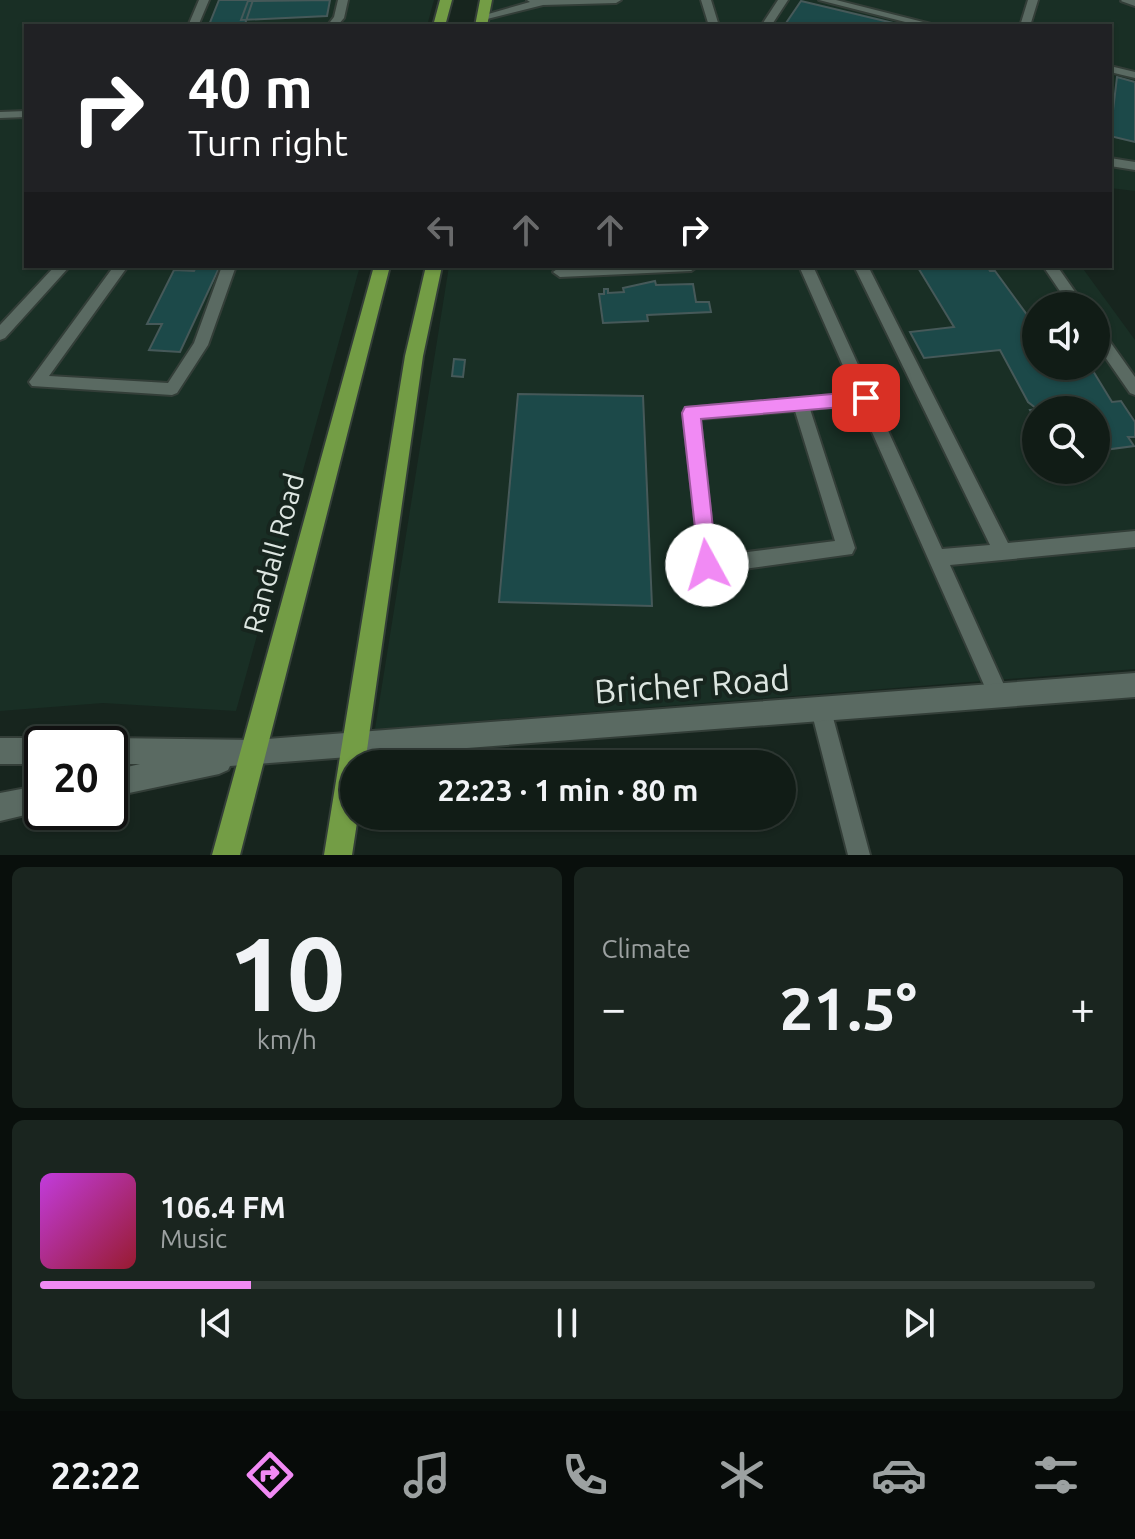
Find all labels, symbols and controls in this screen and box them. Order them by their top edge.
icon: right [56,56,160,160]
text: 40 m [188,56,313,119]
text: Turn right [188,122,348,163]
icon: left [420,208,464,252]
icon: ahead [504,208,548,252]
icon: ahead [588,208,632,252]
icon: right [672,208,716,252]
map controls [1022,292,1110,484]
button: sound [1022,292,1110,380]
pin [832,364,900,432]
icon: arrive [844,376,888,420]
button: search [1022,396,1110,484]
street label: Randall Road [237,470,309,636]
position arrow [665,523,749,607]
street label: Bricher Road [593,658,791,710]
speed limit sign: 20 [24,726,128,830]
text: 22:23 · 1 min · 80 m [438,773,698,807]
text: 10 [228,914,345,1031]
text: Climate [602,934,691,963]
text: 21.5° [780,974,917,1041]
text: − [602,983,626,1032]
text: + [1070,983,1095,1032]
text: km/h [257,1025,317,1054]
text: 106.4 FM [160,1190,286,1224]
text: Music [160,1224,227,1253]
icon: previous [194,1301,238,1345]
icon: pause [545,1301,589,1345]
icon: next [897,1301,941,1345]
icon: directions [242,1447,298,1503]
icon: music [399,1447,455,1503]
icon: phone [557,1447,613,1503]
icon: climate [714,1447,770,1503]
icon: car [871,1447,927,1503]
icon: filters [1028,1447,1084,1503]
text: 22:22 [51,1455,141,1496]

